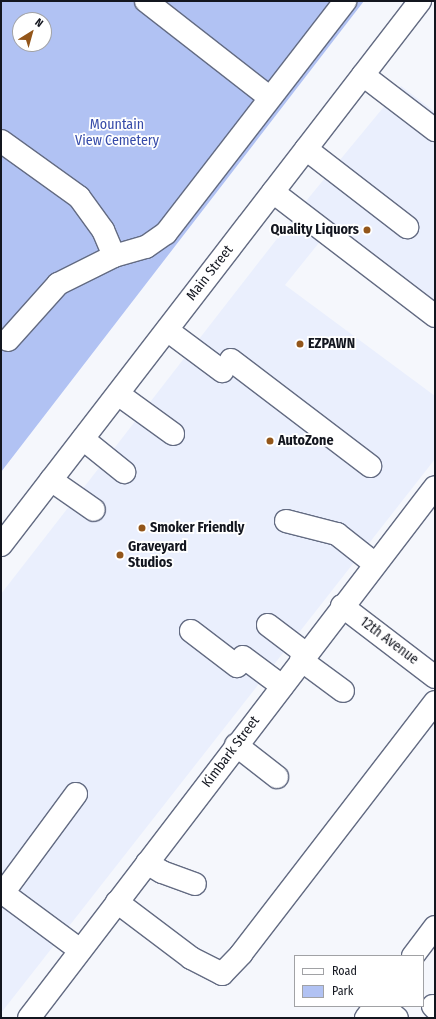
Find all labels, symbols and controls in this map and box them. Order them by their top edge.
north arrow [12,12,52,52]
text: N [32,16,45,30]
park label: Mountain View Cemetery [75,117,159,150]
place label: Quality Liquors [271,222,359,238]
marker: Quality Liquors [362,225,372,235]
street label: Main Street [183,242,237,304]
place label: EZPAWN [308,336,355,352]
marker: EZPAWN [295,339,305,349]
place label: AutoZone [278,433,334,449]
marker: AutoZone [265,436,275,446]
place label: Smoker Friendly [150,520,244,536]
marker: Smoker Friendly [137,523,147,533]
place label: Graveyard Studios [128,539,187,572]
marker: Graveyard Studios [115,550,125,560]
street label: 12th Avenue [356,614,422,668]
street label: Kimbark Street [199,713,263,791]
legend [294,955,424,1007]
text: Road [332,964,357,978]
text: Park [332,984,353,998]

